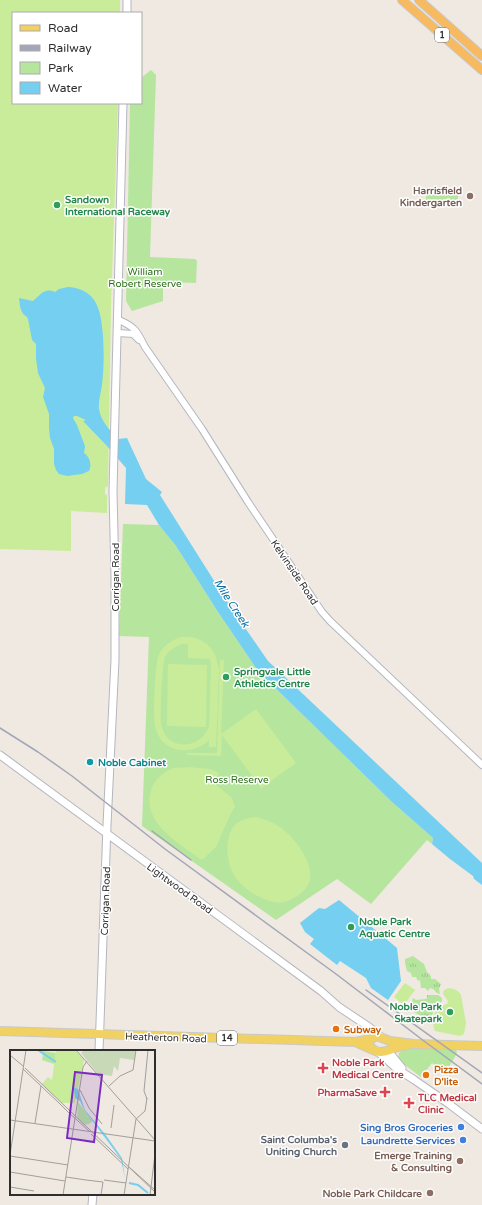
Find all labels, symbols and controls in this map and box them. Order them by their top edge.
legend [12,12,142,104]
text: Road [48,21,78,35]
road number: 1 [435,28,449,42]
text: Railway [48,41,92,55]
text: Park [48,61,74,75]
text: Water [48,81,83,95]
place label: Harrisfield Kindergarten [400,185,462,209]
marker: Harrisfield Kindergarten [465,191,475,201]
place label: Sandown International Raceway [65,194,171,218]
marker: Sandown International Raceway [52,200,62,210]
park label: William Robert Reserve [108,266,182,290]
street label: Kelvinside Road [268,538,320,607]
street label: Corrigan Road [110,543,122,611]
water label: Mile Creek [211,577,253,631]
place label: Springvale Little Athletics Centre [234,666,311,690]
marker: Springvale Little Athletics Centre [221,672,231,682]
marker: Noble Cabinet [85,757,95,767]
place label: Noble Cabinet [98,757,166,769]
park label: Ross Reserve [205,774,269,786]
street label: Lightwood Road [144,861,215,917]
street label: Corrigan Road [99,866,113,936]
place label: Noble Park Aquatic Centre [359,916,430,940]
marker: Noble Park Aquatic Centre [346,922,356,932]
place label: Noble Park Skatepark [390,1001,443,1025]
marker: Noble Park Skatepark [445,1007,455,1017]
marker: Subway [331,1024,341,1034]
place label: Subway [344,1024,382,1036]
street label: Heatherton Road [125,1031,207,1045]
road number: 14 [217,1031,237,1045]
inset map [10,1050,155,1195]
place label: Noble Park Medical Centre [332,1057,404,1081]
marker: Noble Park Medical Centre [317,1062,329,1074]
place label: Pizza D'lite [434,1064,459,1088]
marker: Pizza D'lite [421,1070,431,1080]
place label: PharmaSave [318,1087,377,1099]
marker: PharmaSave [380,1087,390,1097]
place label: TLC Medical Clinic [417,1092,477,1116]
marker: TLC Medical Clinic [403,1097,415,1109]
place label: Sing Bros Groceries [360,1122,453,1134]
marker: Sing Bros Groceries [456,1122,466,1132]
place label: Saint Columba's Uniting Church [261,1134,337,1158]
place label: Laundrette Services [361,1135,455,1147]
marker: Laundrette Services [458,1135,468,1145]
marker: Saint Columba's Uniting Church [340,1140,350,1150]
place label: Emerge Training & Consulting [374,1150,452,1174]
marker: Emerge Training & Consulting [455,1156,465,1166]
place label: Noble Park Childcare [322,1188,422,1200]
marker: Noble Park Childcare [425,1188,435,1198]

